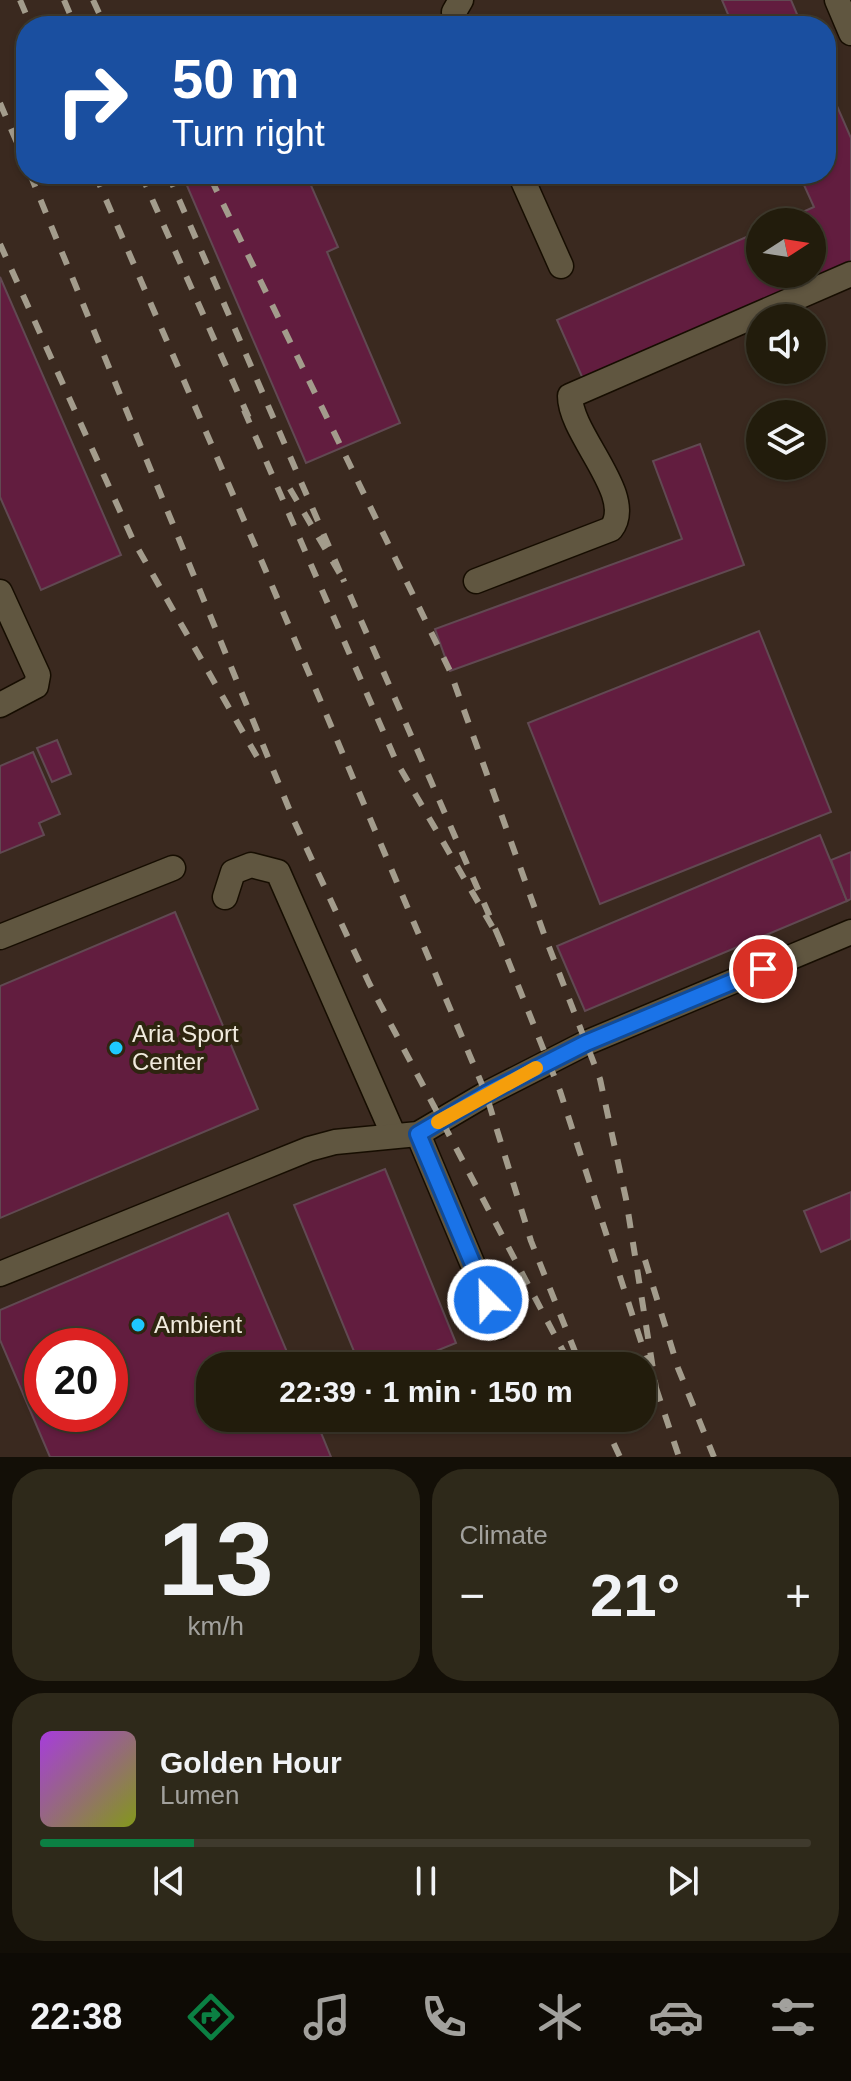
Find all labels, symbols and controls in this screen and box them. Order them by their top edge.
text: 50 m [172,47,300,110]
icon: right [40,48,144,152]
text: Turn right [172,113,325,154]
north arrow [746,208,826,288]
map controls [746,208,826,480]
button: sound [746,304,826,384]
button: layers [746,400,826,480]
pin [729,935,797,1003]
icon: arrive [741,947,785,991]
place label: Aria Sport Center [132,1020,239,1075]
marker: Aria Sport Center [107,1039,125,1057]
position arrow [446,1258,530,1342]
place label: Ambient [154,1311,242,1338]
marker: Ambient [129,1316,147,1334]
speed limit sign: 20 [24,1328,128,1432]
text: 22:39 · 1 min · 150 m [279,1375,573,1408]
text: 13 [158,1501,274,1617]
text: Climate [460,1520,548,1550]
text: 21° [590,1562,681,1629]
text: − [460,1571,485,1620]
text: + [785,1571,811,1620]
text: km/h [188,1611,244,1641]
text: Golden Hour [160,1746,342,1779]
text: Lumen [160,1780,240,1810]
icon: previous [147,1859,191,1903]
icon: pause [404,1859,448,1903]
icon: next [661,1859,705,1903]
icon: directions [183,1989,239,2045]
icon: music [299,1989,355,2045]
icon: phone [416,1989,472,2045]
icon: climate [532,1989,588,2045]
icon: car [648,1989,704,2045]
icon: filters [765,1989,821,2045]
text: 22:38 [30,1996,122,2037]

